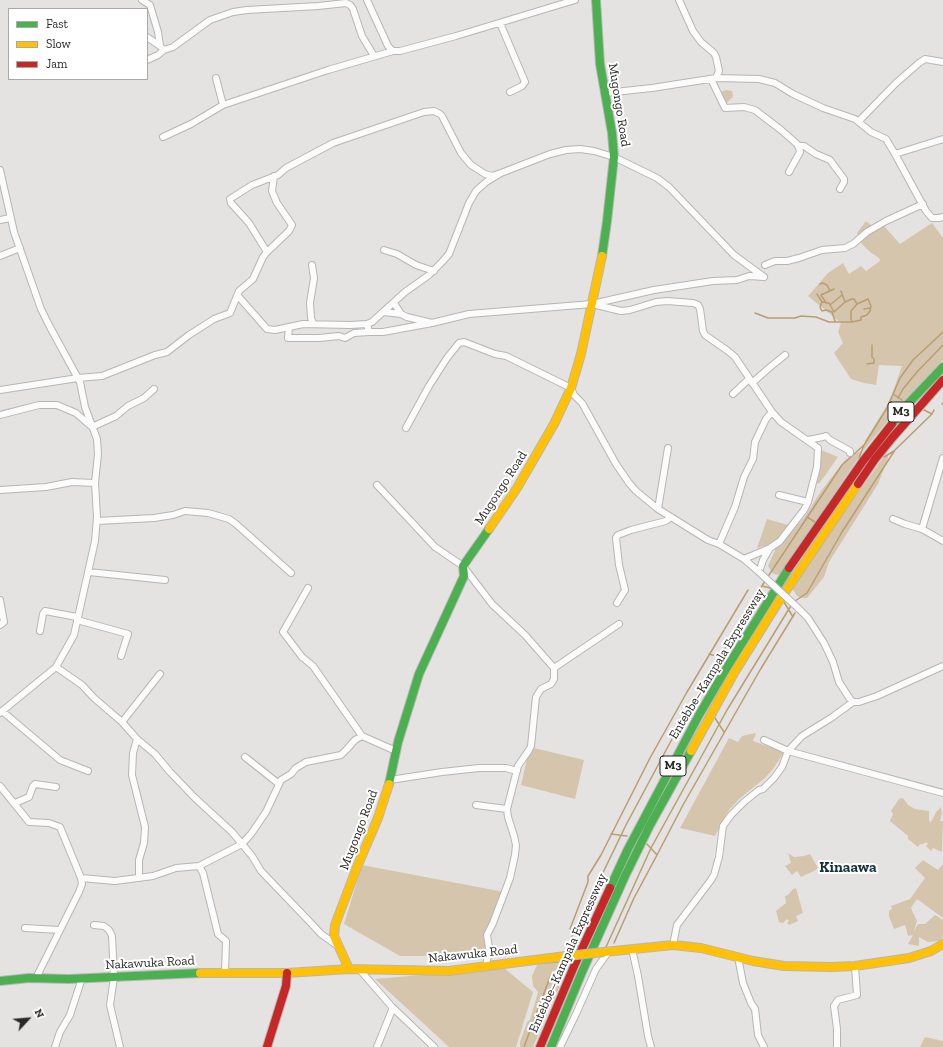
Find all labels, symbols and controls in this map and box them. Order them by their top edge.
legend [8,8,148,80]
text: Fast [46,17,68,31]
text: Slow [46,37,71,51]
text: Jam [46,57,67,71]
street label: Mugongo Road [605,62,633,148]
road number: M3 [888,402,914,422]
street label: Mugongo Road [471,448,531,528]
street label: Entebbe–Kampala Expressway [666,586,768,742]
road number: M3 [660,756,686,776]
street label: Mugongo Road [337,788,381,872]
district label: Kinaawa [819,859,877,877]
street label: Entebbe–Kampala Expressway [526,871,610,1035]
street label: Nakawuka Road [428,942,518,966]
street label: Nakawuka Road [105,953,195,973]
north arrow [8,999,48,1039]
text: N [32,1007,47,1020]

